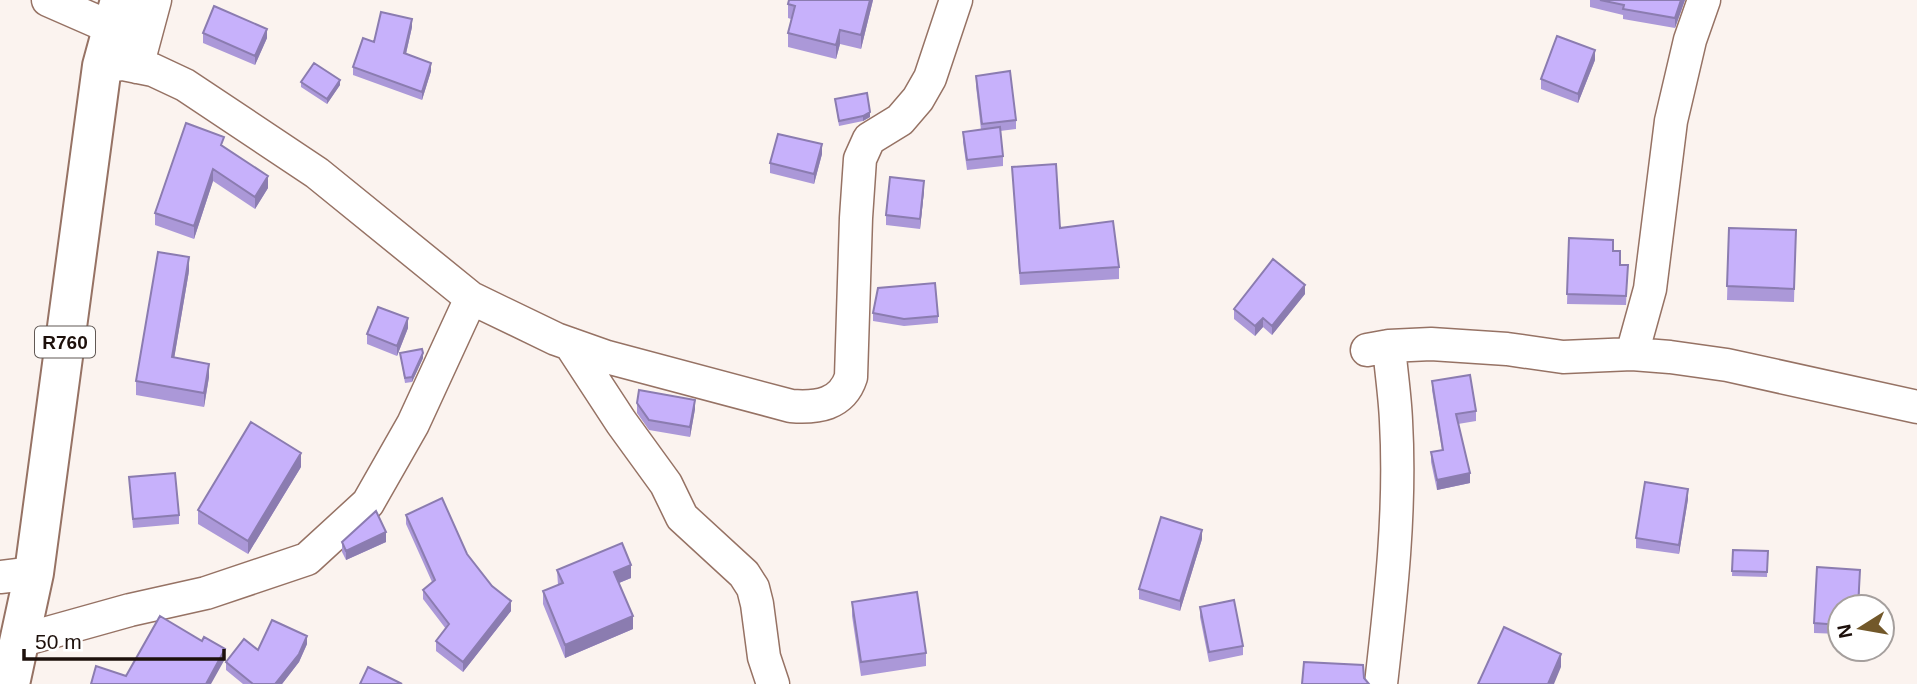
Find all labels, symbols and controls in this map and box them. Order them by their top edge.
road number: R760 [35,326,95,358]
north arrow [1826,593,1896,663]
scale bar [24,618,224,662]
text: N [1833,622,1856,640]
text: 50 m [35,630,82,653]

